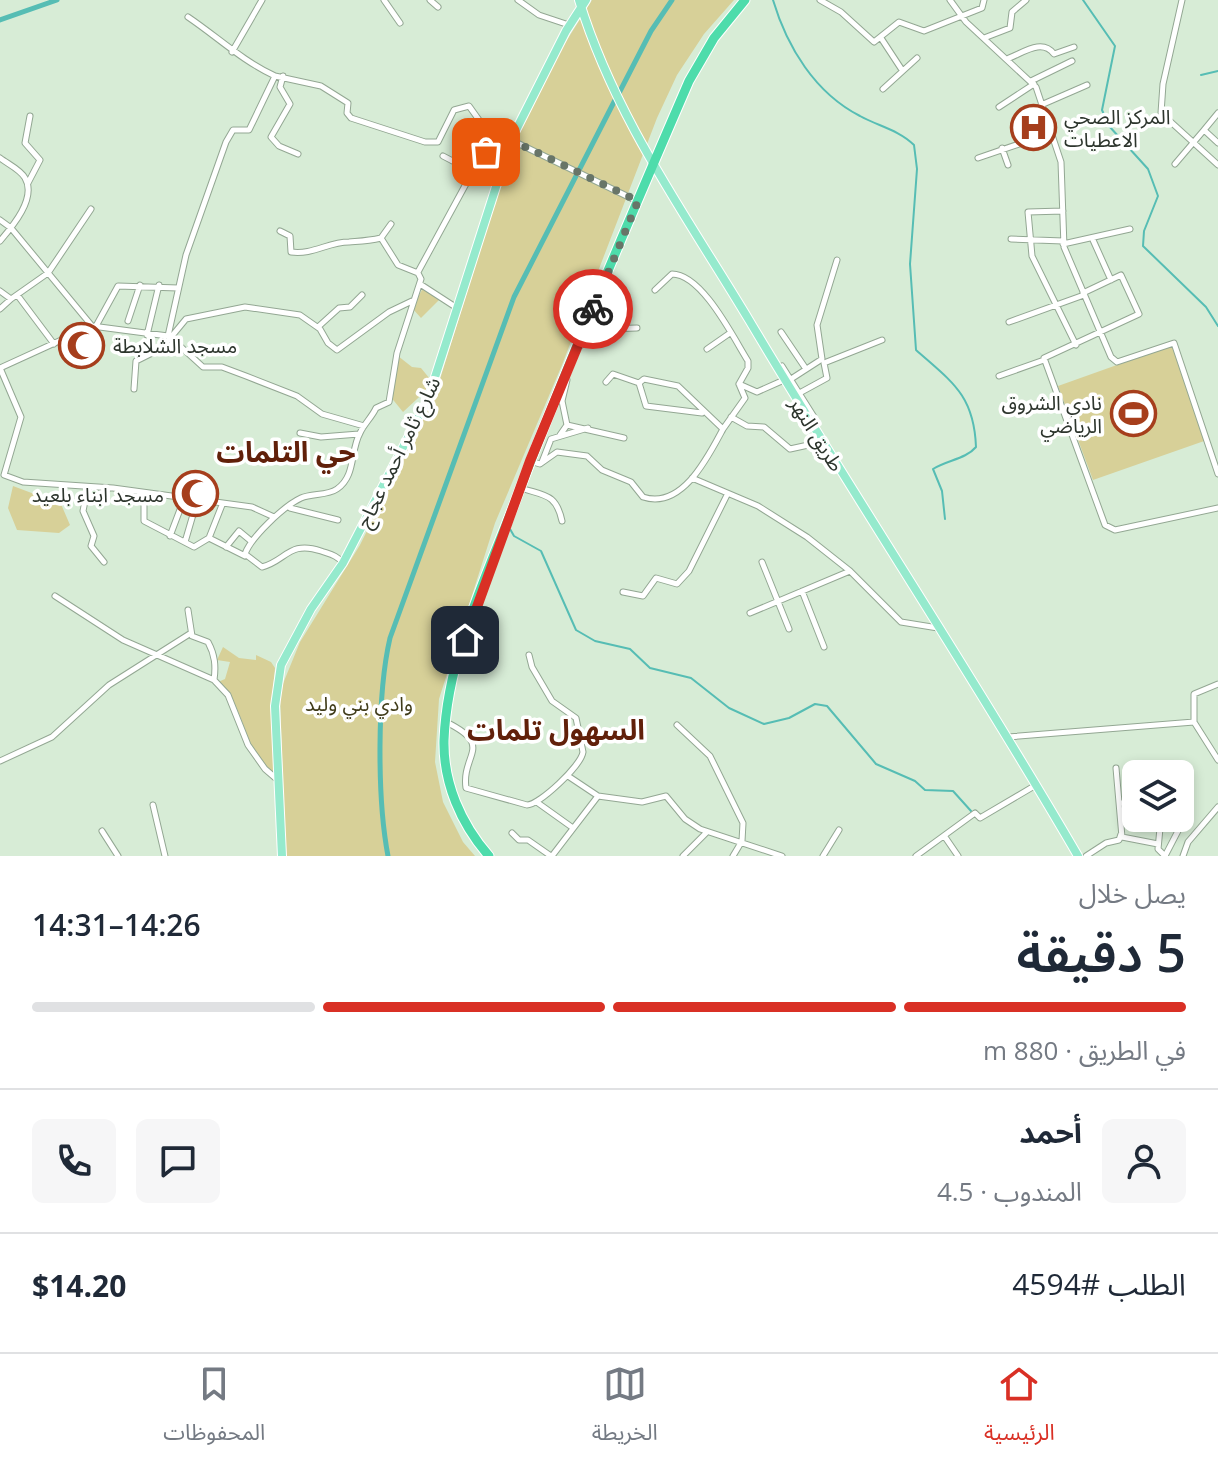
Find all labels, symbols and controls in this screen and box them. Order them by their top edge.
hospital icon: المركز الصحي الاعطيات [1009,103,1057,151]
place label: المركز الصحي الاعطيات [1064,103,1170,153]
pin [452,118,520,186]
icon: bag [464,130,508,174]
courier [553,269,633,349]
icon: bike [571,287,615,331]
mosque icon: مسجد الشلابطة [58,321,106,369]
place label: مسجد الشلابطة [113,332,237,359]
street label: شارع ثامر أحمد عجاج [350,372,448,533]
place label: نادي الشروق الرياضي [1002,389,1102,441]
sports icon: نادي الشروق الرياضي [1109,389,1157,437]
street label: طريق النهر [783,391,850,476]
district label: حي التلمات [216,432,356,474]
mosque icon: مسجد ابناء بلعيد [171,470,219,518]
place label: مسجد ابناء بلعيد [32,481,164,508]
pin [431,606,499,674]
icon: home [443,618,487,662]
park label: وادي بني وليد [305,690,413,719]
district label: السهول تلمات [467,710,645,748]
map controls [1122,760,1194,832]
button: layers [1122,760,1194,832]
text: يصل خلال [1079,875,1186,911]
text: 14:26–14:31 [32,904,201,945]
text: 5 دقيقة [1017,916,1186,987]
text: في الطريق · 880 m [983,1032,1186,1068]
text: أحمد [1019,1111,1082,1152]
button: phone [32,1119,116,1203]
button: chat [136,1119,220,1203]
button: person [1102,1119,1186,1203]
text: المندوب · 4.5 [937,1173,1082,1209]
text: الطلب #4594 [1012,1263,1186,1304]
text: $14.20 [32,1265,126,1306]
tab: المحفوظات [163,1362,265,1456]
tab: الخريطة [592,1362,658,1456]
tab: الرئيسية [984,1362,1055,1456]

